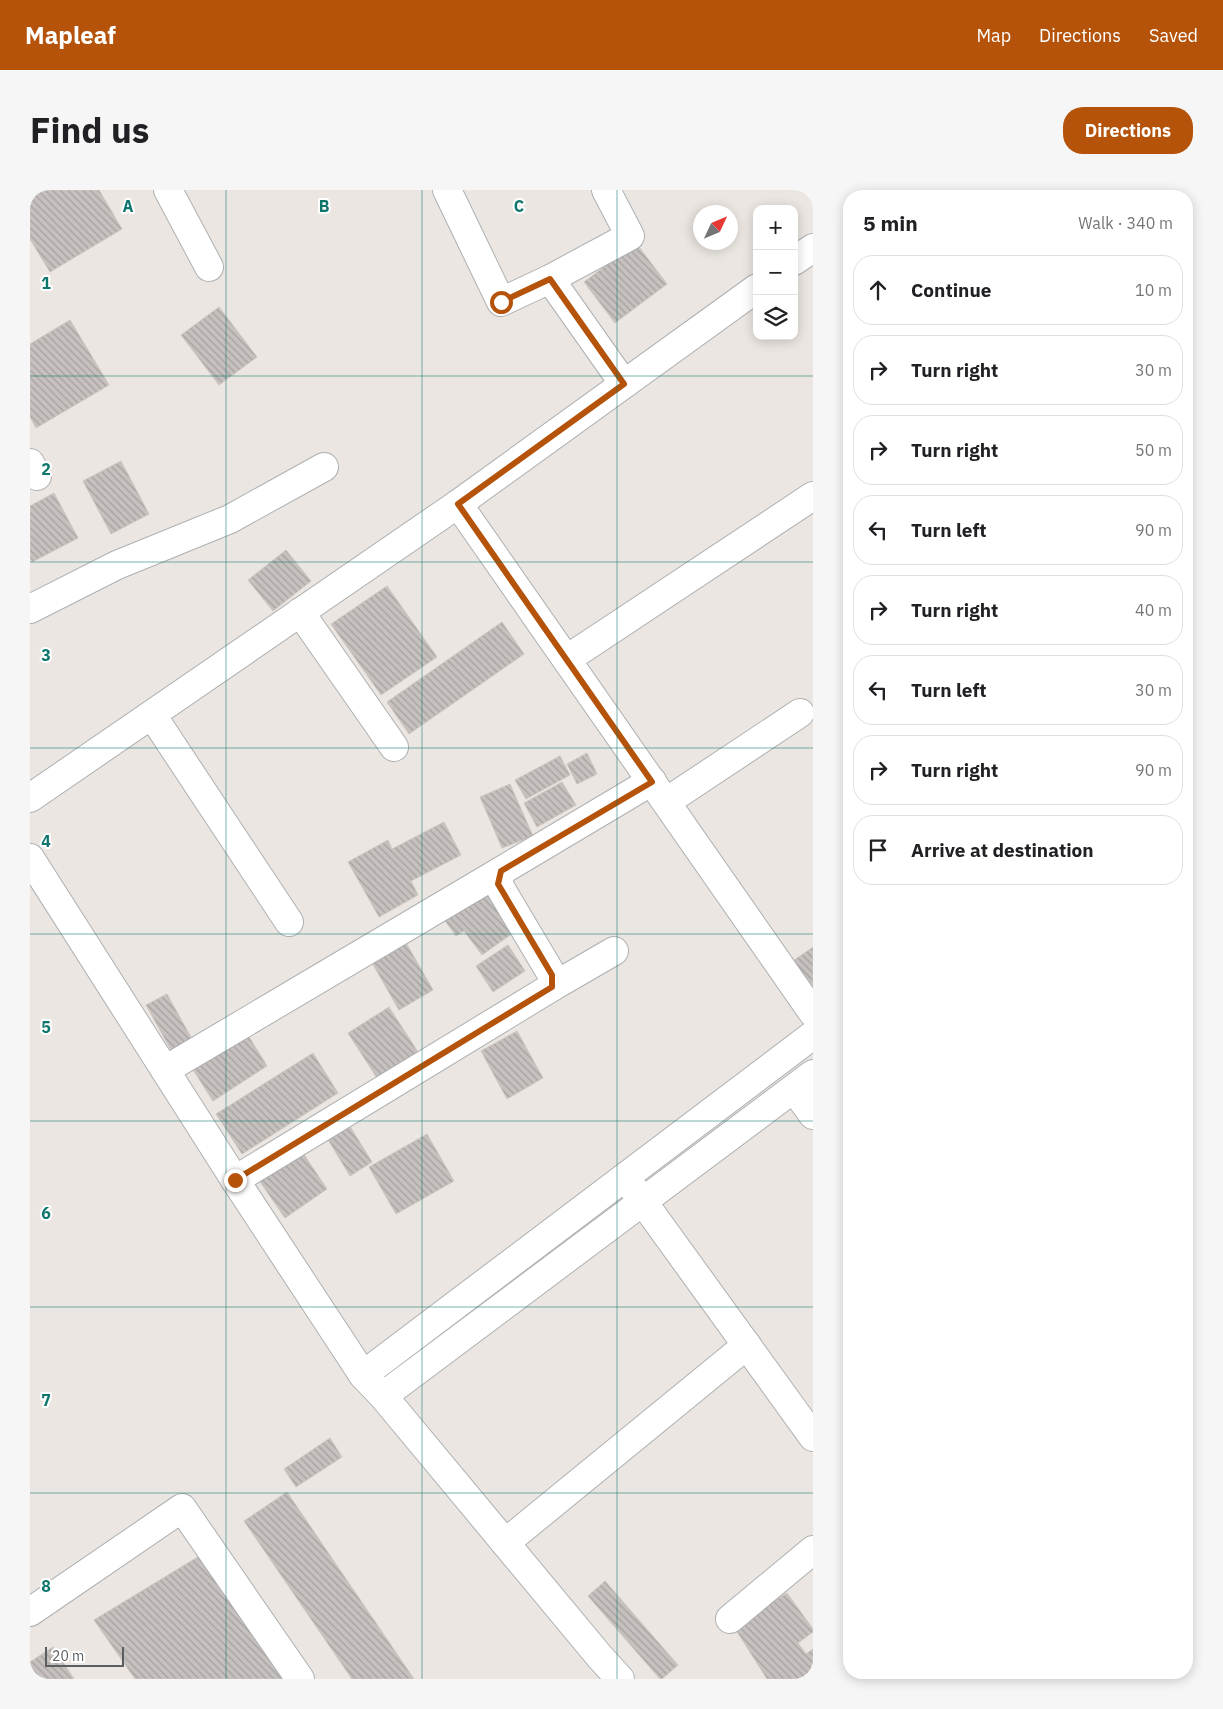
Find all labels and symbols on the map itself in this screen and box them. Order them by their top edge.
text: A [123,196,134,216]
text: B [319,196,330,216]
text: C [514,196,524,216]
north arrow [693,205,738,250]
text: 1 [41,273,51,293]
route start [490,291,513,314]
text: 2 [41,459,51,479]
text: 3 [41,645,51,665]
text: 4 [41,831,51,851]
text: 5 [41,1017,51,1037]
route end [224,1169,247,1192]
text: 6 [41,1203,51,1223]
text: 7 [41,1390,51,1410]
text: 8 [41,1576,51,1596]
scale bar [45,1644,124,1667]

